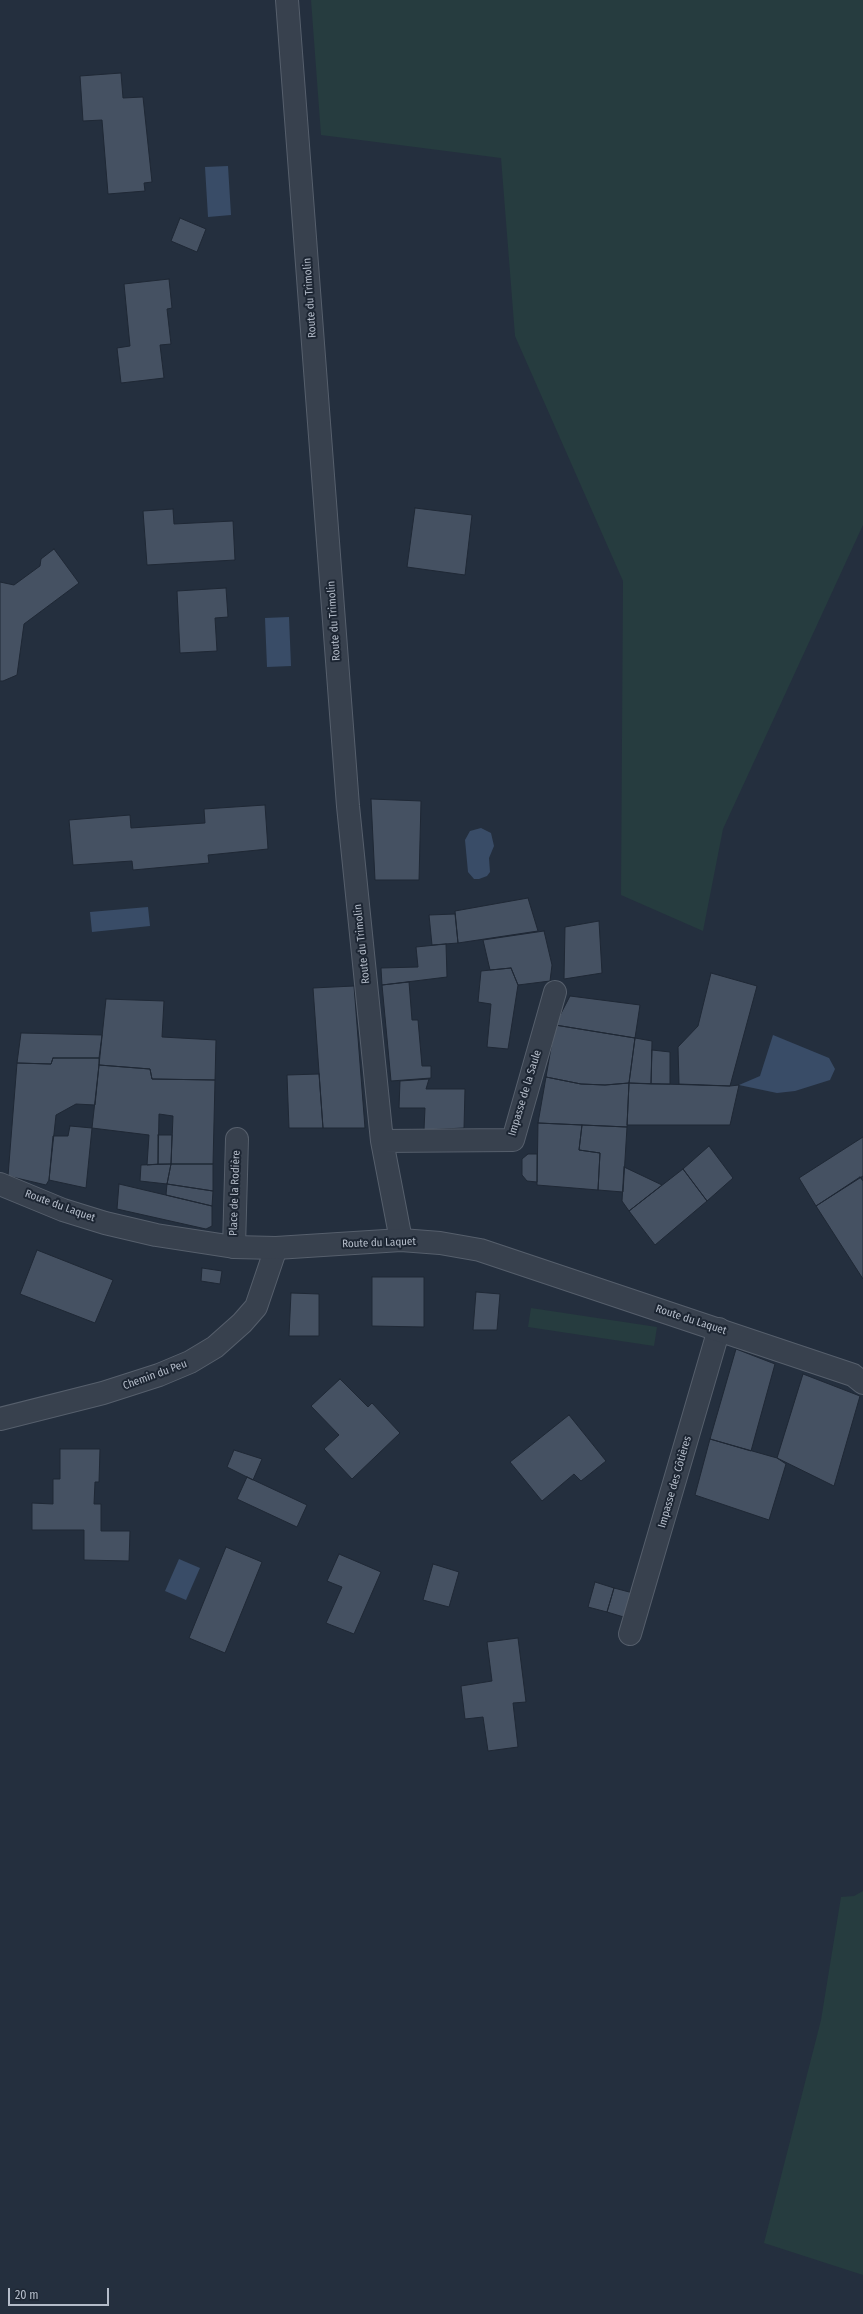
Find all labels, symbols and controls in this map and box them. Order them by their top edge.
street label: Route du Trimolin [301,258,319,338]
street label: Route du Trimolin [325,581,343,661]
street label: Route du Trimolin [351,903,373,985]
street label: Impasse de la Saule [506,1048,544,1138]
street label: Place de la Rodière [227,1150,243,1236]
street label: Route du Laquet [23,1187,97,1225]
street label: Route du Laquet [342,1235,416,1251]
street label: Route du Laquet [654,1302,728,1338]
street label: Chemin du Peu [121,1357,189,1393]
street label: Impasse des Côtières [656,1435,694,1529]
scale bar [10,2280,111,2306]
text: 20 m [15,2288,39,2302]

